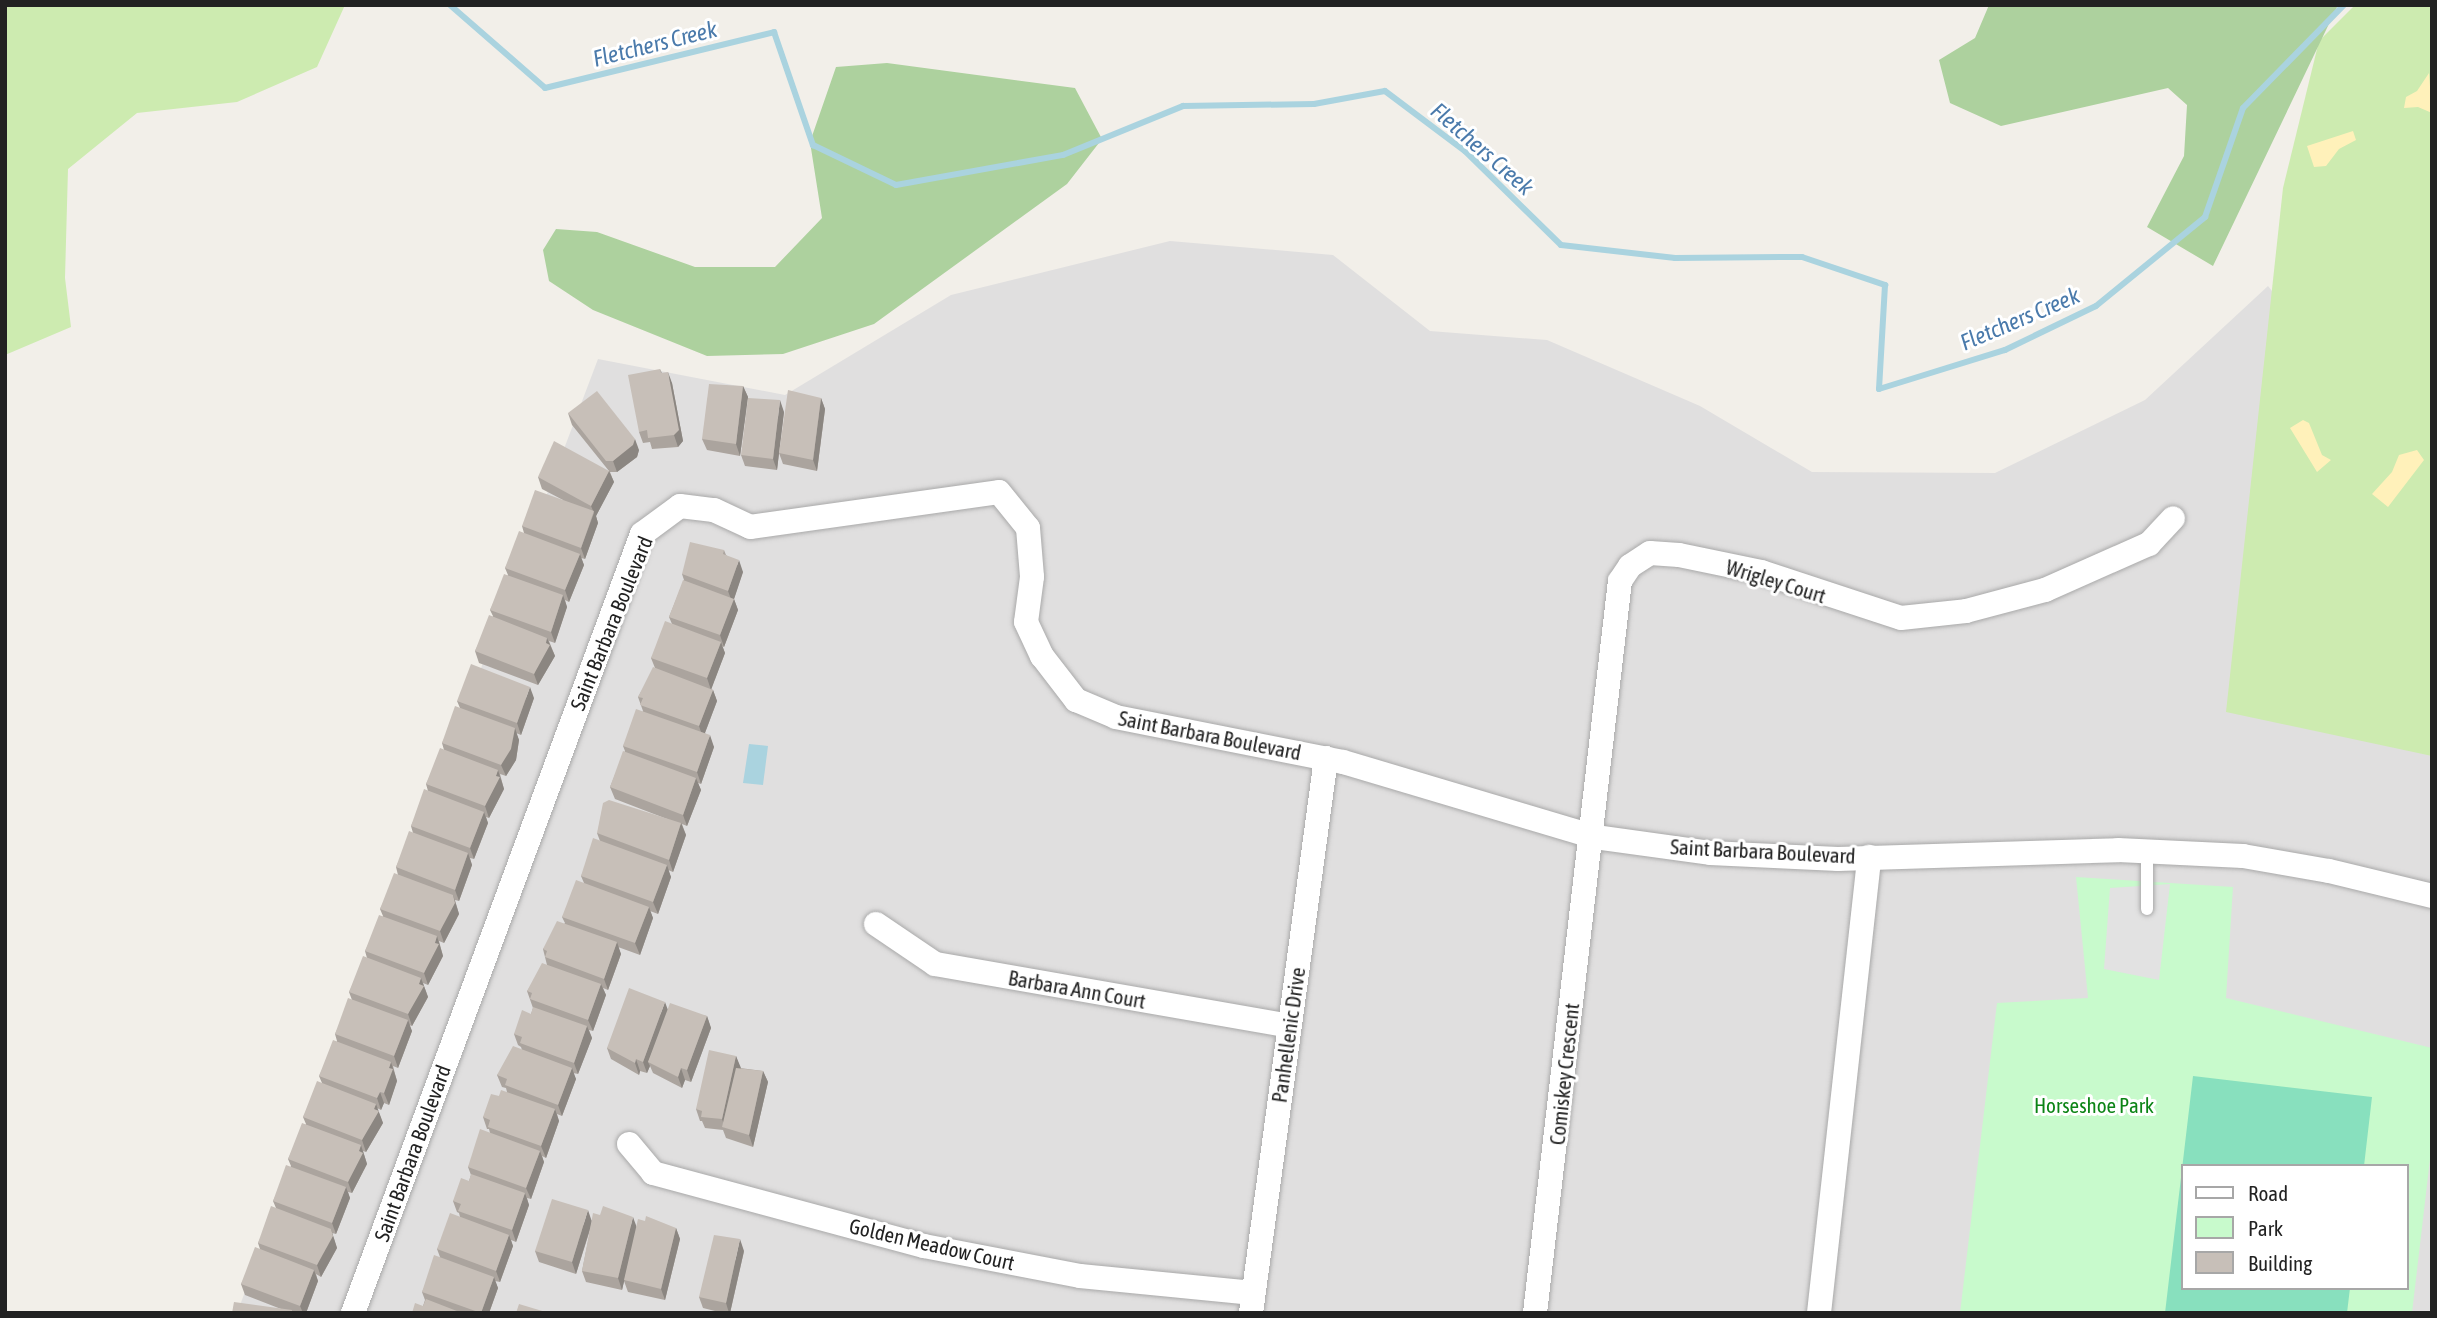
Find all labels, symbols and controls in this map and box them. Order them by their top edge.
water label: Fletchers Creek [590,15,720,73]
water label: Fletchers Creek [1425,97,1539,201]
water label: Fletchers Creek [1956,281,2084,357]
street label: Saint Barbara Boulevard [565,532,657,714]
street label: Wrigley Court [1723,554,1829,608]
street label: Saint Barbara Boulevard [1117,705,1303,765]
street label: Saint Barbara Boulevard [1670,834,1856,868]
street label: Barbara Ann Court [1006,965,1148,1013]
street label: Panhellenic Drive [1266,966,1310,1104]
street label: Comiskey Crescent [1544,1002,1584,1146]
street label: Saint Barbara Boulevard [368,1061,456,1245]
park label: Horseshoe Park [2034,1092,2154,1118]
legend [2182,1164,2409,1290]
text: Road [2248,1181,2288,1205]
street label: Golden Meadow Court [847,1213,1017,1275]
text: Park [2248,1216,2283,1240]
text: Building [2248,1251,2312,1275]

